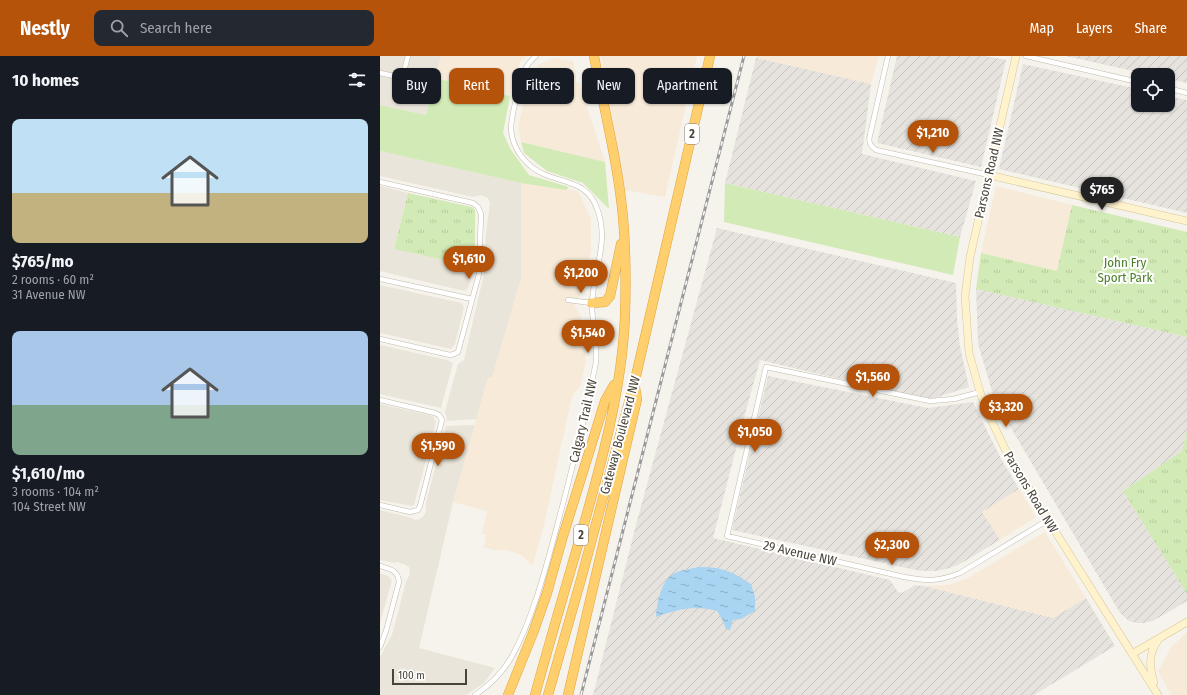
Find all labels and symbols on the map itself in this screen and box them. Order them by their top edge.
pin: $1,210 [900,120,966,154]
road number: 2 [685,124,699,144]
street label: Parsons Road NW [971,126,1007,220]
pin: $765 [1078,177,1126,211]
pin: $1,610 [436,246,502,280]
park label: John Fry Sport Park [1097,255,1154,285]
pin: $1,200 [548,260,614,294]
pin: $1,540 [555,320,621,354]
pin: $1,560 [840,364,906,398]
street label: Gateway Boulevard NW [597,374,643,496]
street label: Calgary Trail NW [566,378,600,464]
pin: $3,320 [973,394,1039,428]
pin: $1,050 [722,419,788,453]
pin: $1,590 [405,433,471,467]
street label: Parsons Road NW [1001,449,1061,536]
road number: 2 [574,525,588,545]
pin: $2,300 [859,532,925,566]
street label: 29 Avenue NW [762,537,838,569]
scale bar [392,667,467,686]

